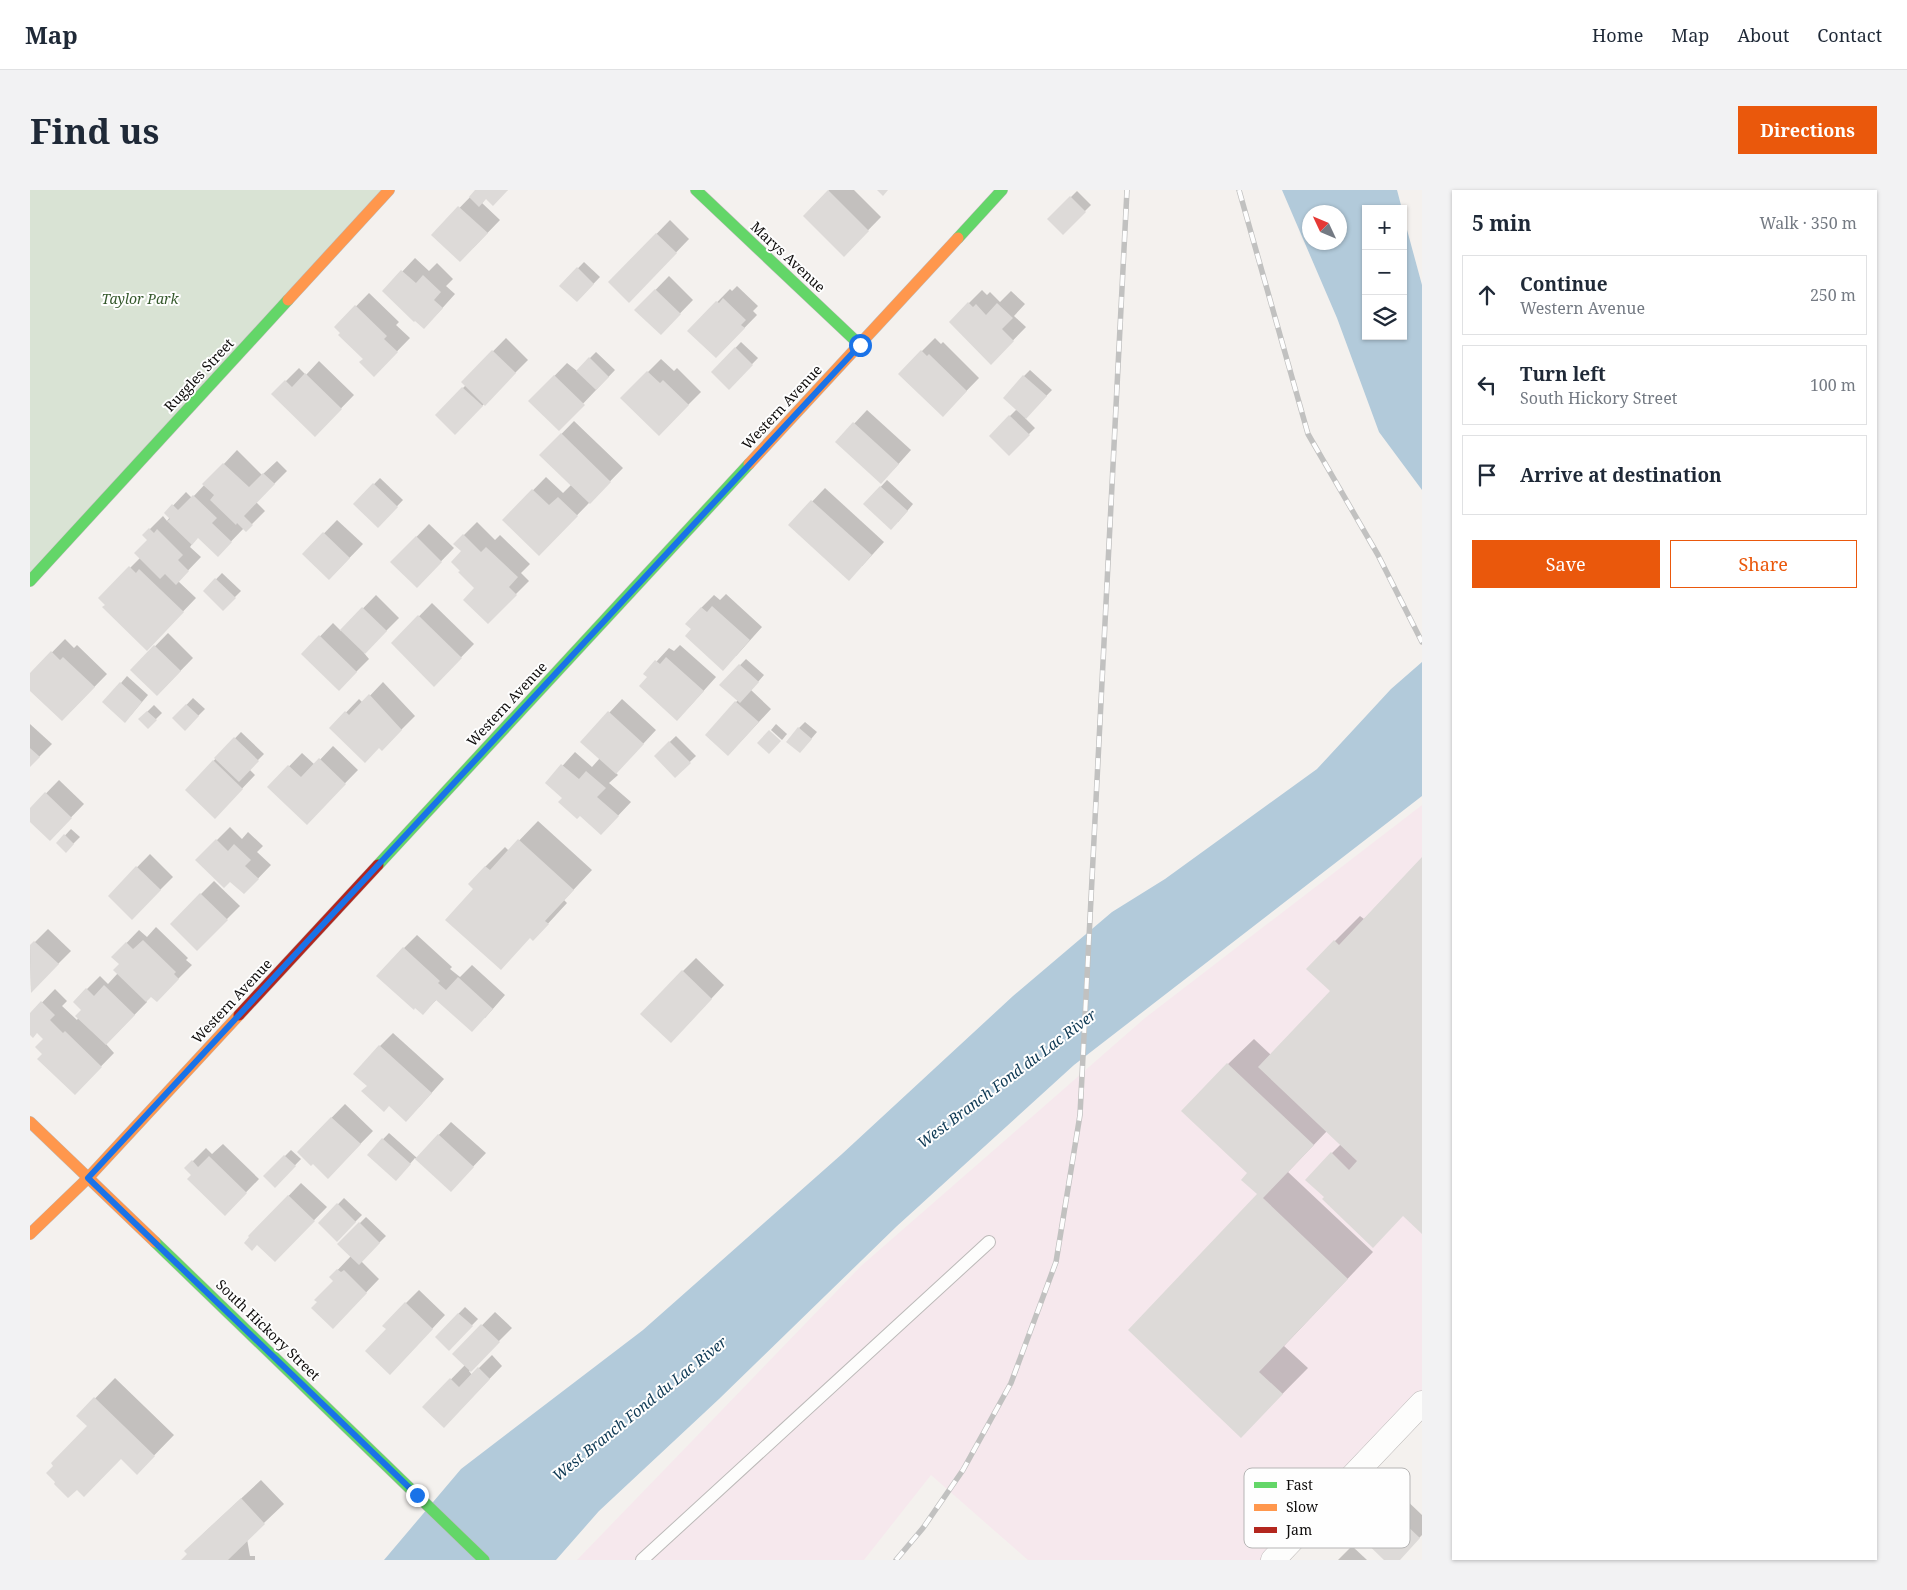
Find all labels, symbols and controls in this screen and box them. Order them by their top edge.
text: Map [25,18,78,51]
text: Home [1592,23,1643,47]
text: Map [1671,23,1709,47]
text: About [1737,23,1789,47]
text: Contact [1817,23,1882,47]
button: Directions [1738,106,1877,154]
text: Find us [30,107,159,154]
north arrow [1302,205,1347,250]
map controls [1362,205,1407,340]
button: + [1362,205,1407,250]
text: 5 min [1472,209,1531,237]
text: Walk · 350 m [1760,212,1857,234]
street label: Marys Avenue [747,217,830,296]
button: − [1362,250,1407,295]
text: Continue [1520,271,1608,297]
icon: ahead [1473,281,1501,309]
text: 250 m [1810,284,1856,306]
park label: Taylor Park [101,289,180,308]
button: layers [1362,295,1407,340]
text: Western Avenue [1520,297,1645,319]
street label: Ruggles Street [160,334,238,416]
route start [849,334,872,357]
street label: Western Avenue [737,360,826,453]
text: Turn left [1520,361,1606,387]
icon: left [1473,371,1501,399]
text: 100 m [1810,374,1856,396]
text: South Hickory Street [1520,387,1677,409]
icon: arrive [1473,461,1501,489]
text: Arrive at destination [1520,462,1722,488]
button: Save [1472,540,1660,588]
button: Share [1670,540,1857,588]
street label: Western Avenue [462,657,551,750]
street label: Western Avenue [187,954,276,1047]
water label: West Branch Fond du Lac River [913,1004,1101,1152]
street label: South Hickory Street [212,1275,325,1384]
water label: West Branch Fond du Lac River [548,1331,732,1485]
legend [1244,1468,1410,1548]
text: Fast [1286,1475,1313,1494]
route end [406,1484,429,1507]
text: Slow [1286,1497,1319,1516]
text: Jam [1285,1520,1312,1539]

